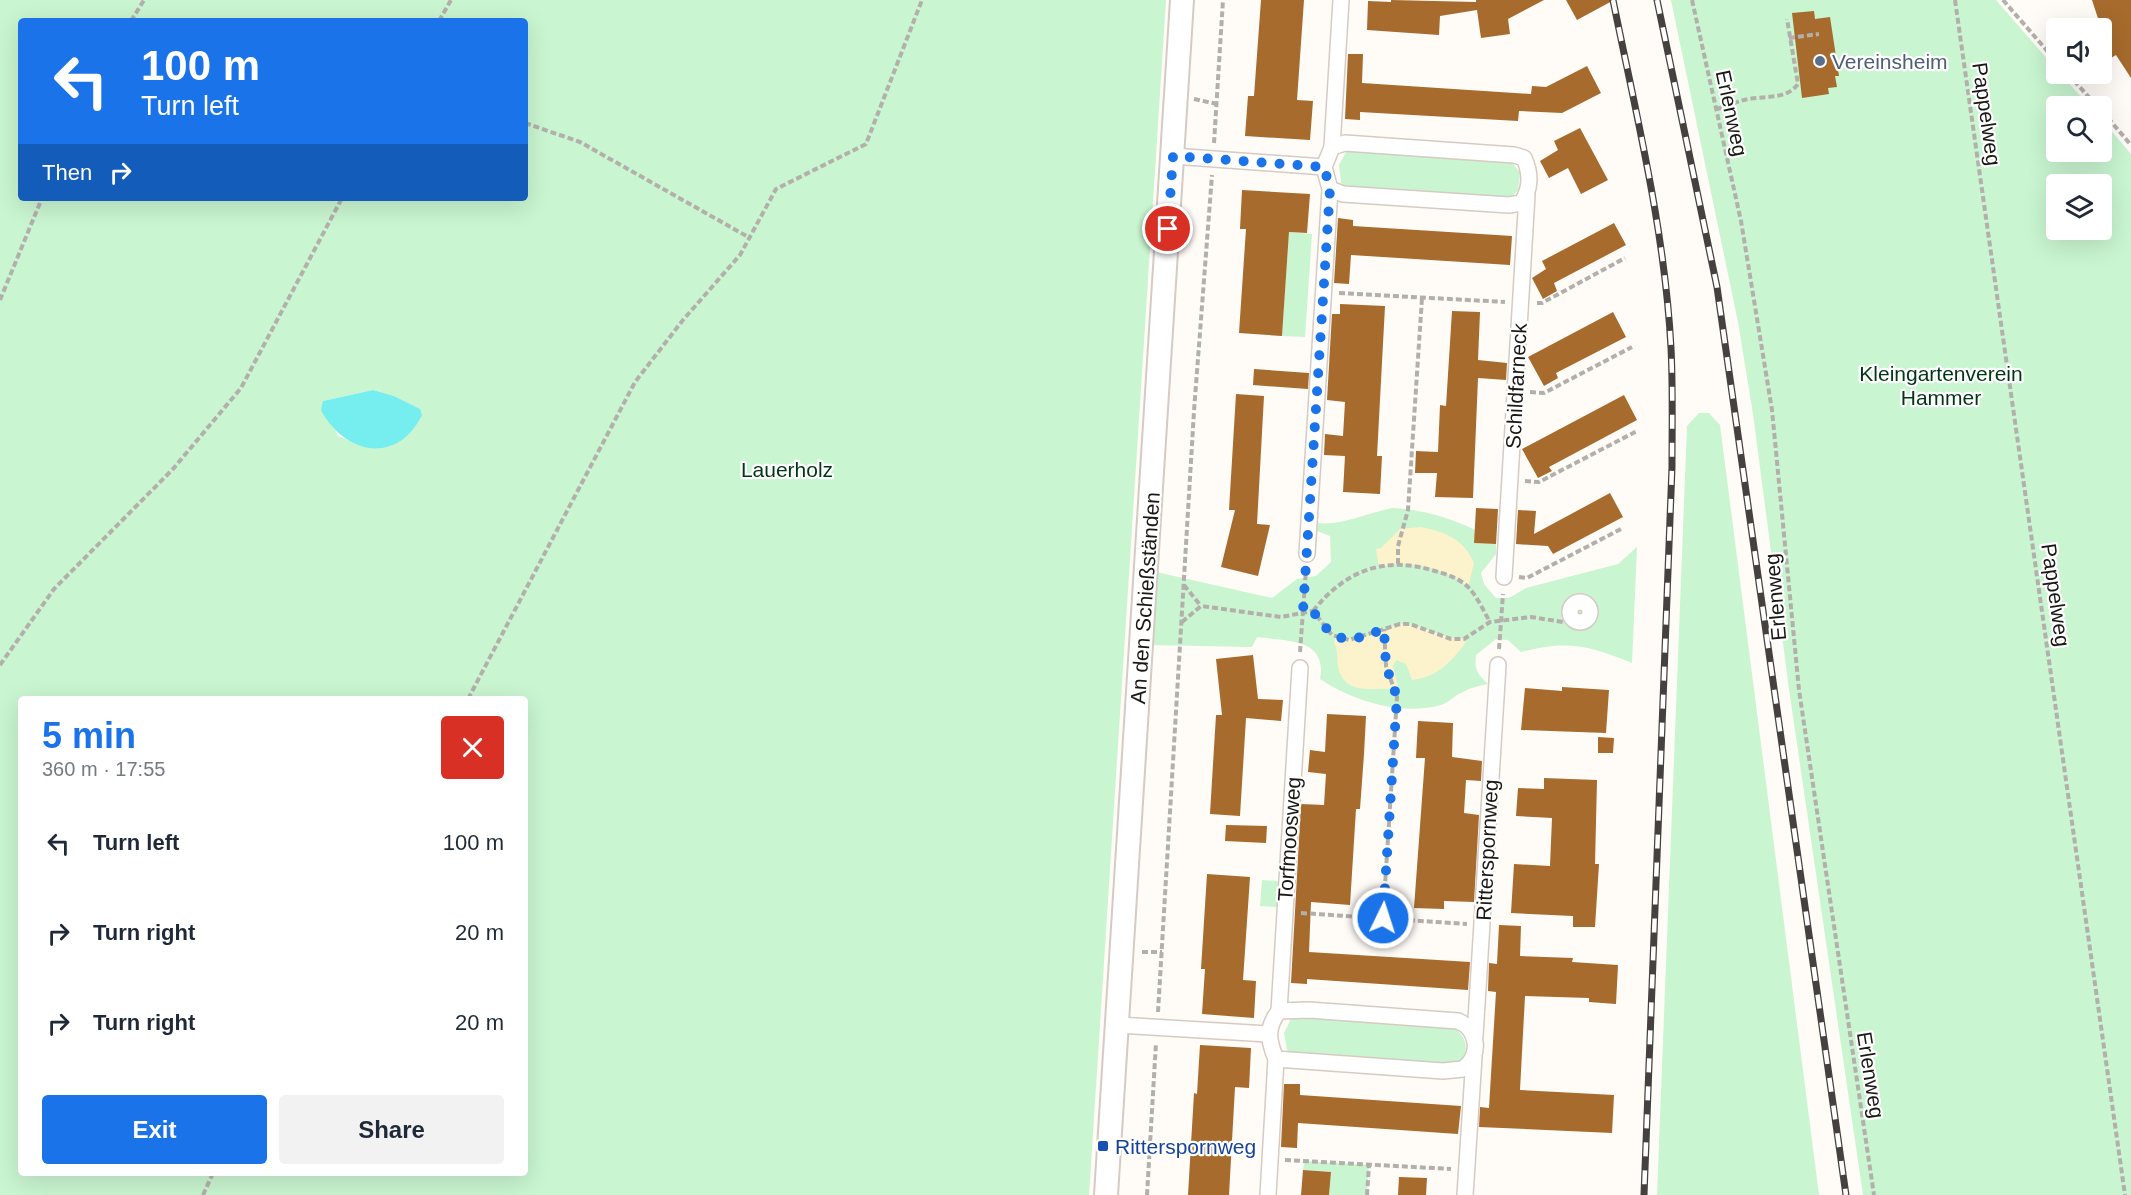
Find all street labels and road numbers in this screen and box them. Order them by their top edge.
street label: Pappelweg [1968,61,2006,167]
street label: Erlenweg [1712,68,1752,158]
street label: Schildfarneck [1501,322,1531,450]
street label: An den Schießständen [1126,491,1164,705]
street label: Pappelweg [2037,542,2075,648]
street label: Erlenweg [1760,552,1790,642]
street label: Torfmoosweg [1273,776,1305,902]
street label: Ritterspornweg [1472,779,1502,921]
street label: Erlenweg [1853,1030,1889,1120]

